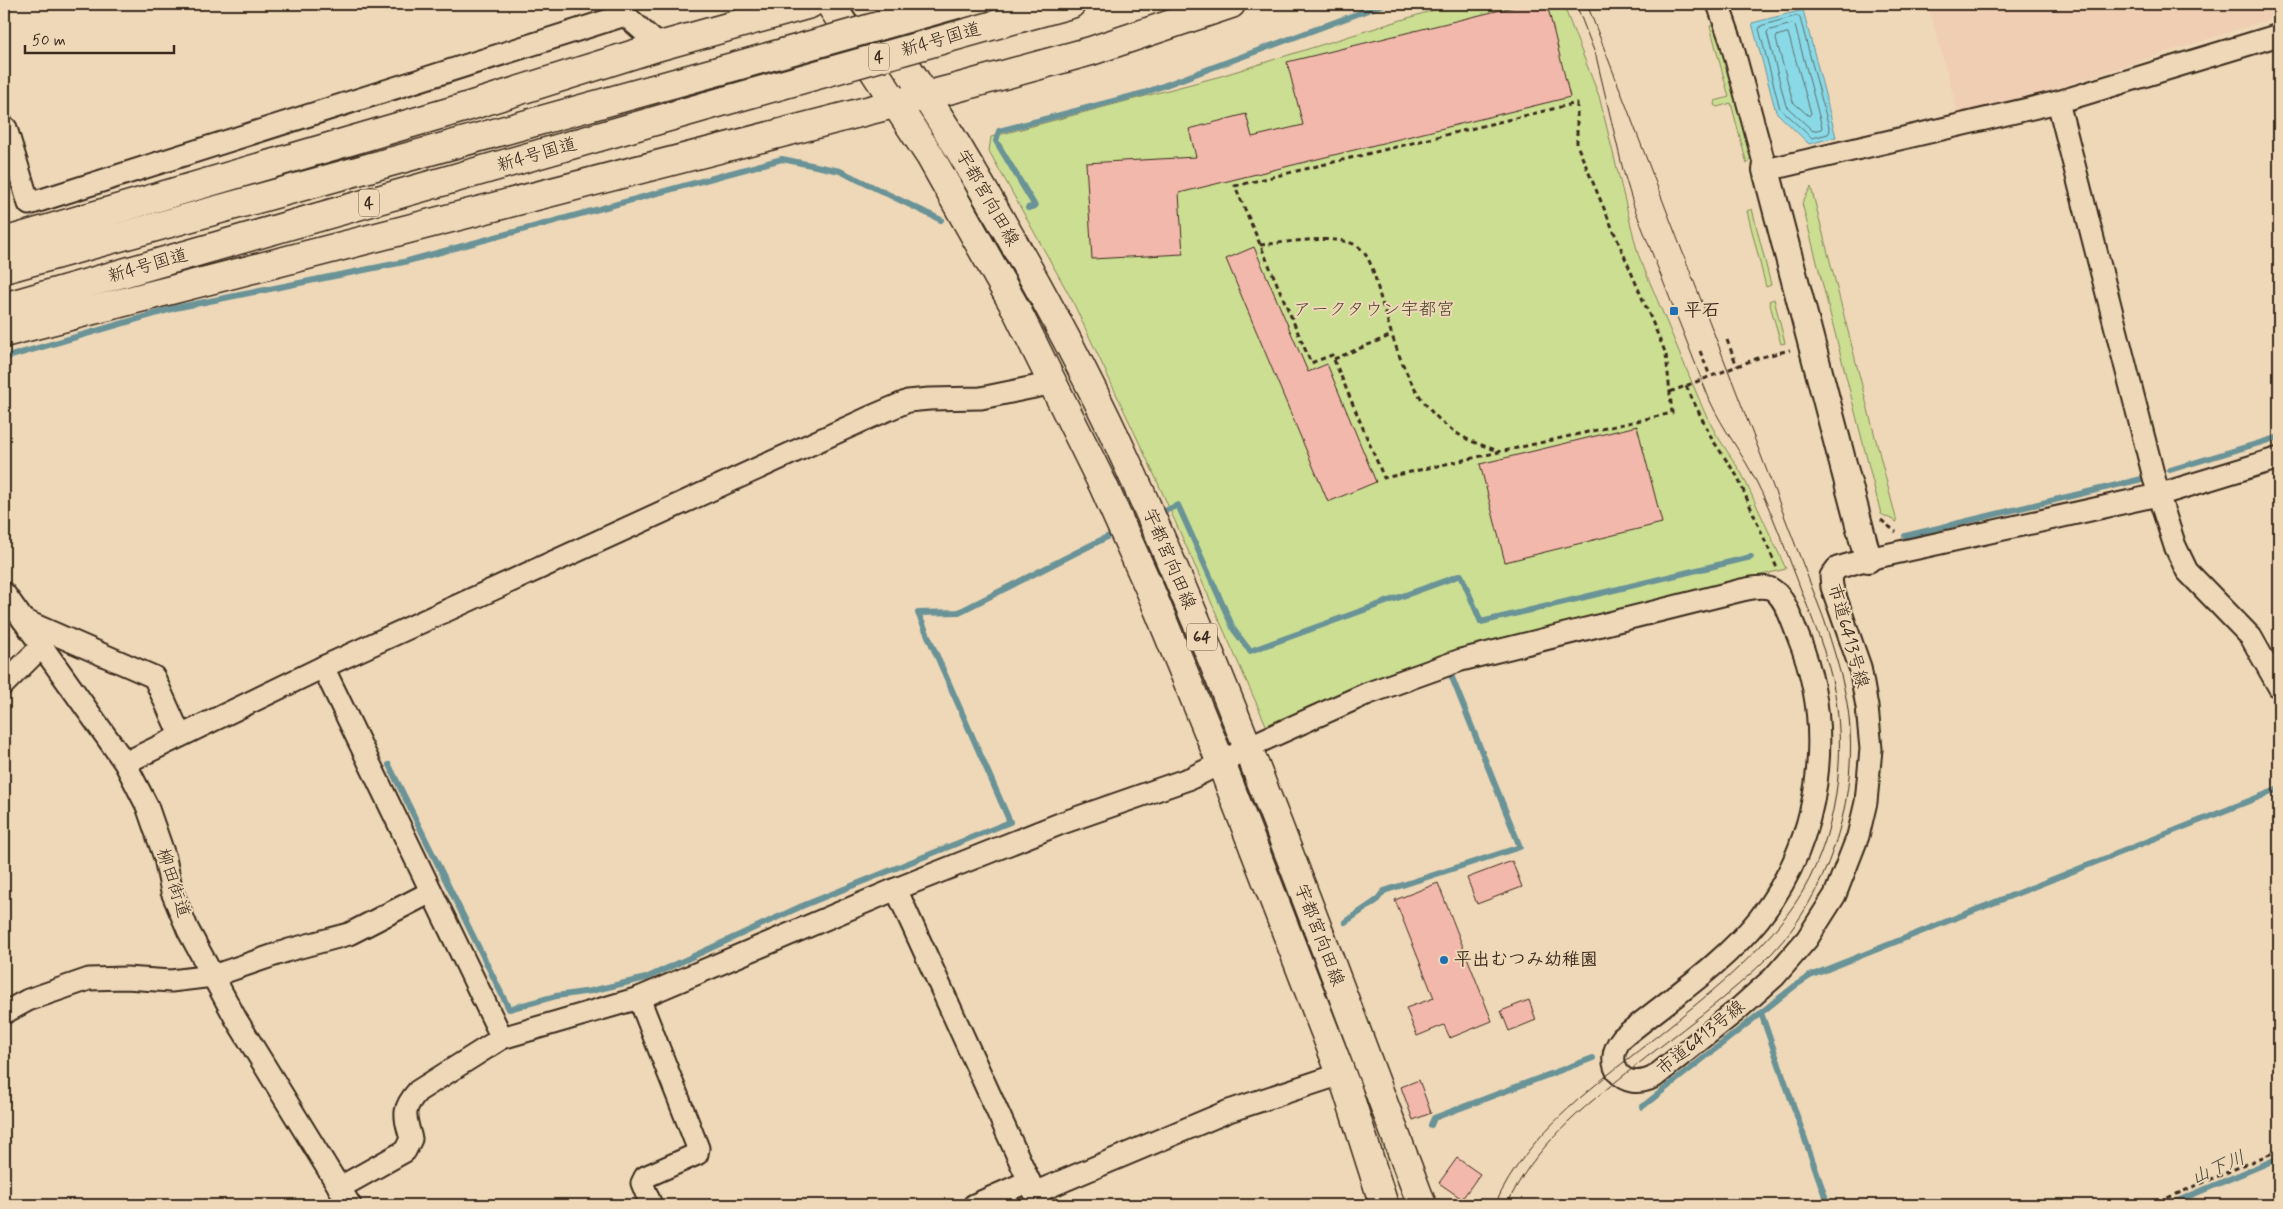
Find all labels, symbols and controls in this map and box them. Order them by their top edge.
street label: 新4号国道 [898,17,984,63]
scale bar [25,22,174,54]
text: 50 m [32,31,66,51]
road number: 4 [869,44,889,70]
street label: 新4号国道 [494,132,580,178]
street label: 宇都宮向田線 [950,145,1024,251]
road number: 4 [359,190,379,217]
street label: 新4号国道 [105,243,191,289]
park label: アークタウン宇都宮 [1294,298,1454,322]
place label: 平石 [1684,299,1720,323]
marker: 平石 [1668,305,1680,317]
street label: 宇都宮向田線 [1137,505,1201,613]
street label: 市道6413号線 [1822,581,1874,691]
road number: 64 [1187,624,1217,650]
street label: 柳田街道 [150,845,196,921]
street label: 宇都宮向田線 [1288,880,1350,990]
place label: 平出むつみ幼稚園 [1454,948,1598,972]
marker: 平出むつみ幼稚園 [1438,954,1450,966]
street label: 市道6413号線 [1652,995,1750,1081]
water label: 山下川 [2187,1145,2249,1191]

